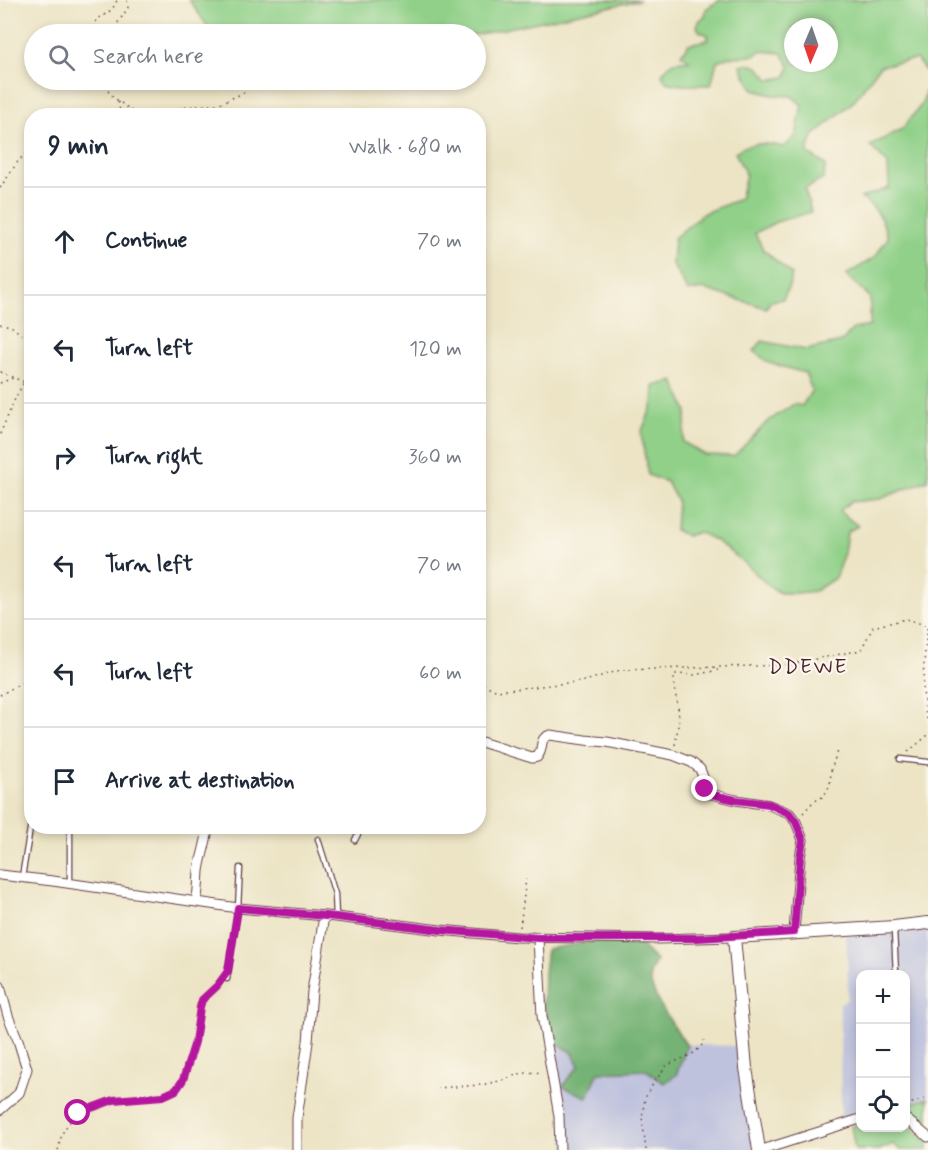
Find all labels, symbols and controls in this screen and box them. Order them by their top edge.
north arrow [784,18,838,72]
search box [24,24,486,90]
icon: search [45,41,78,74]
text: Search here [93,43,204,71]
text: 9 min [48,130,109,164]
text: Walk · 680 m [349,134,462,161]
icon: ahead [48,225,81,258]
text: Continue [105,227,187,255]
text: 70 m [417,228,462,255]
icon: left [48,333,81,366]
text: Turn left [105,335,193,363]
text: 120 m [409,336,462,363]
icon: right [48,441,81,474]
text: Turn right [105,443,203,471]
text: 360 m [409,444,462,471]
icon: left [48,549,81,582]
text: Turn left [105,551,193,579]
text: 70 m [417,552,462,579]
district label: DDEWE [768,653,848,681]
icon: left [48,657,81,690]
text: Turn left [105,659,193,687]
text: 60 m [419,660,462,687]
icon: arrive [48,765,81,798]
text: Arrive at destination [105,767,295,795]
route end [691,775,717,801]
map controls [856,970,910,1132]
button: + [856,970,910,1024]
button: − [856,1024,910,1078]
button: locate [856,1078,910,1132]
route start [64,1099,90,1125]

